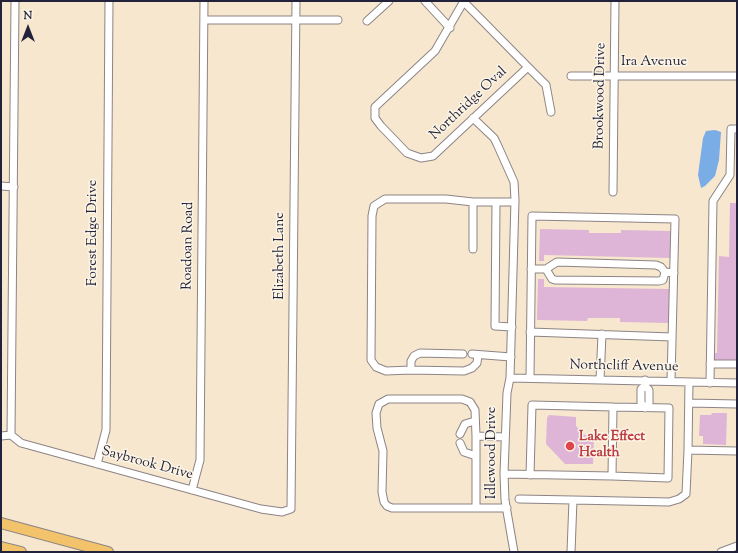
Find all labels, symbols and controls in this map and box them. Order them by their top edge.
north arrow [8,8,48,48]
text: N [24,8,32,24]
street label: Brookwood Drive [592,43,610,149]
street label: Ira Avenue [621,55,687,71]
street label: Northridge Oval [427,64,511,144]
street label: Forest Edge Drive [86,180,102,286]
street label: Roadoan Road [180,202,198,290]
street label: Elizabeth Lane [273,212,289,300]
street label: Northcliff Avenue [569,358,679,376]
street label: Idlewood Drive [485,407,501,499]
place label: Lake Effect Health [579,430,645,462]
marker: Lake Effect Health [564,440,576,452]
street label: Saybrook Drive [99,444,195,484]

